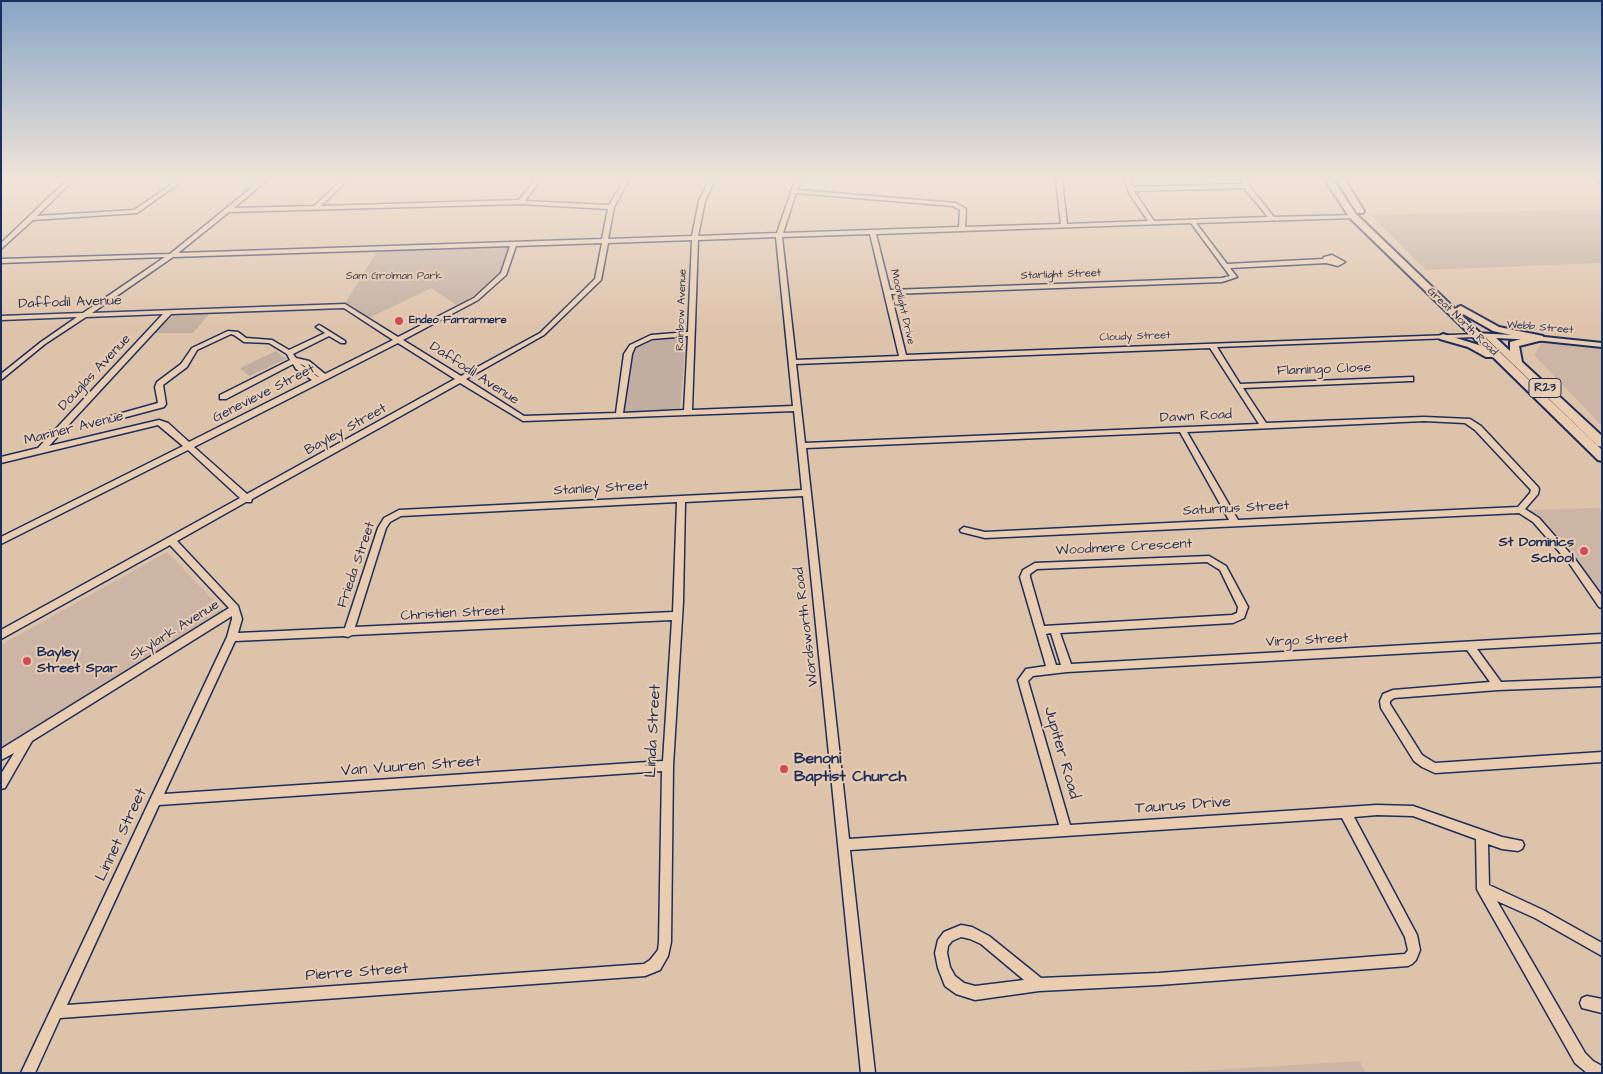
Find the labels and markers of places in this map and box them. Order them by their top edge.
place label: Endeo Farrarmere [409,314,507,328]
marker: Endeo Farrarmere [393,315,405,327]
place label: St Dominics School [1499,535,1574,568]
marker: St Dominics School [1578,545,1590,557]
place label: Bayley Street Spar [37,645,117,678]
marker: Bayley Street Spar [21,655,33,667]
place label: Benoni Baptist Church [794,750,906,788]
marker: Benoni Baptist Church [778,763,790,775]

